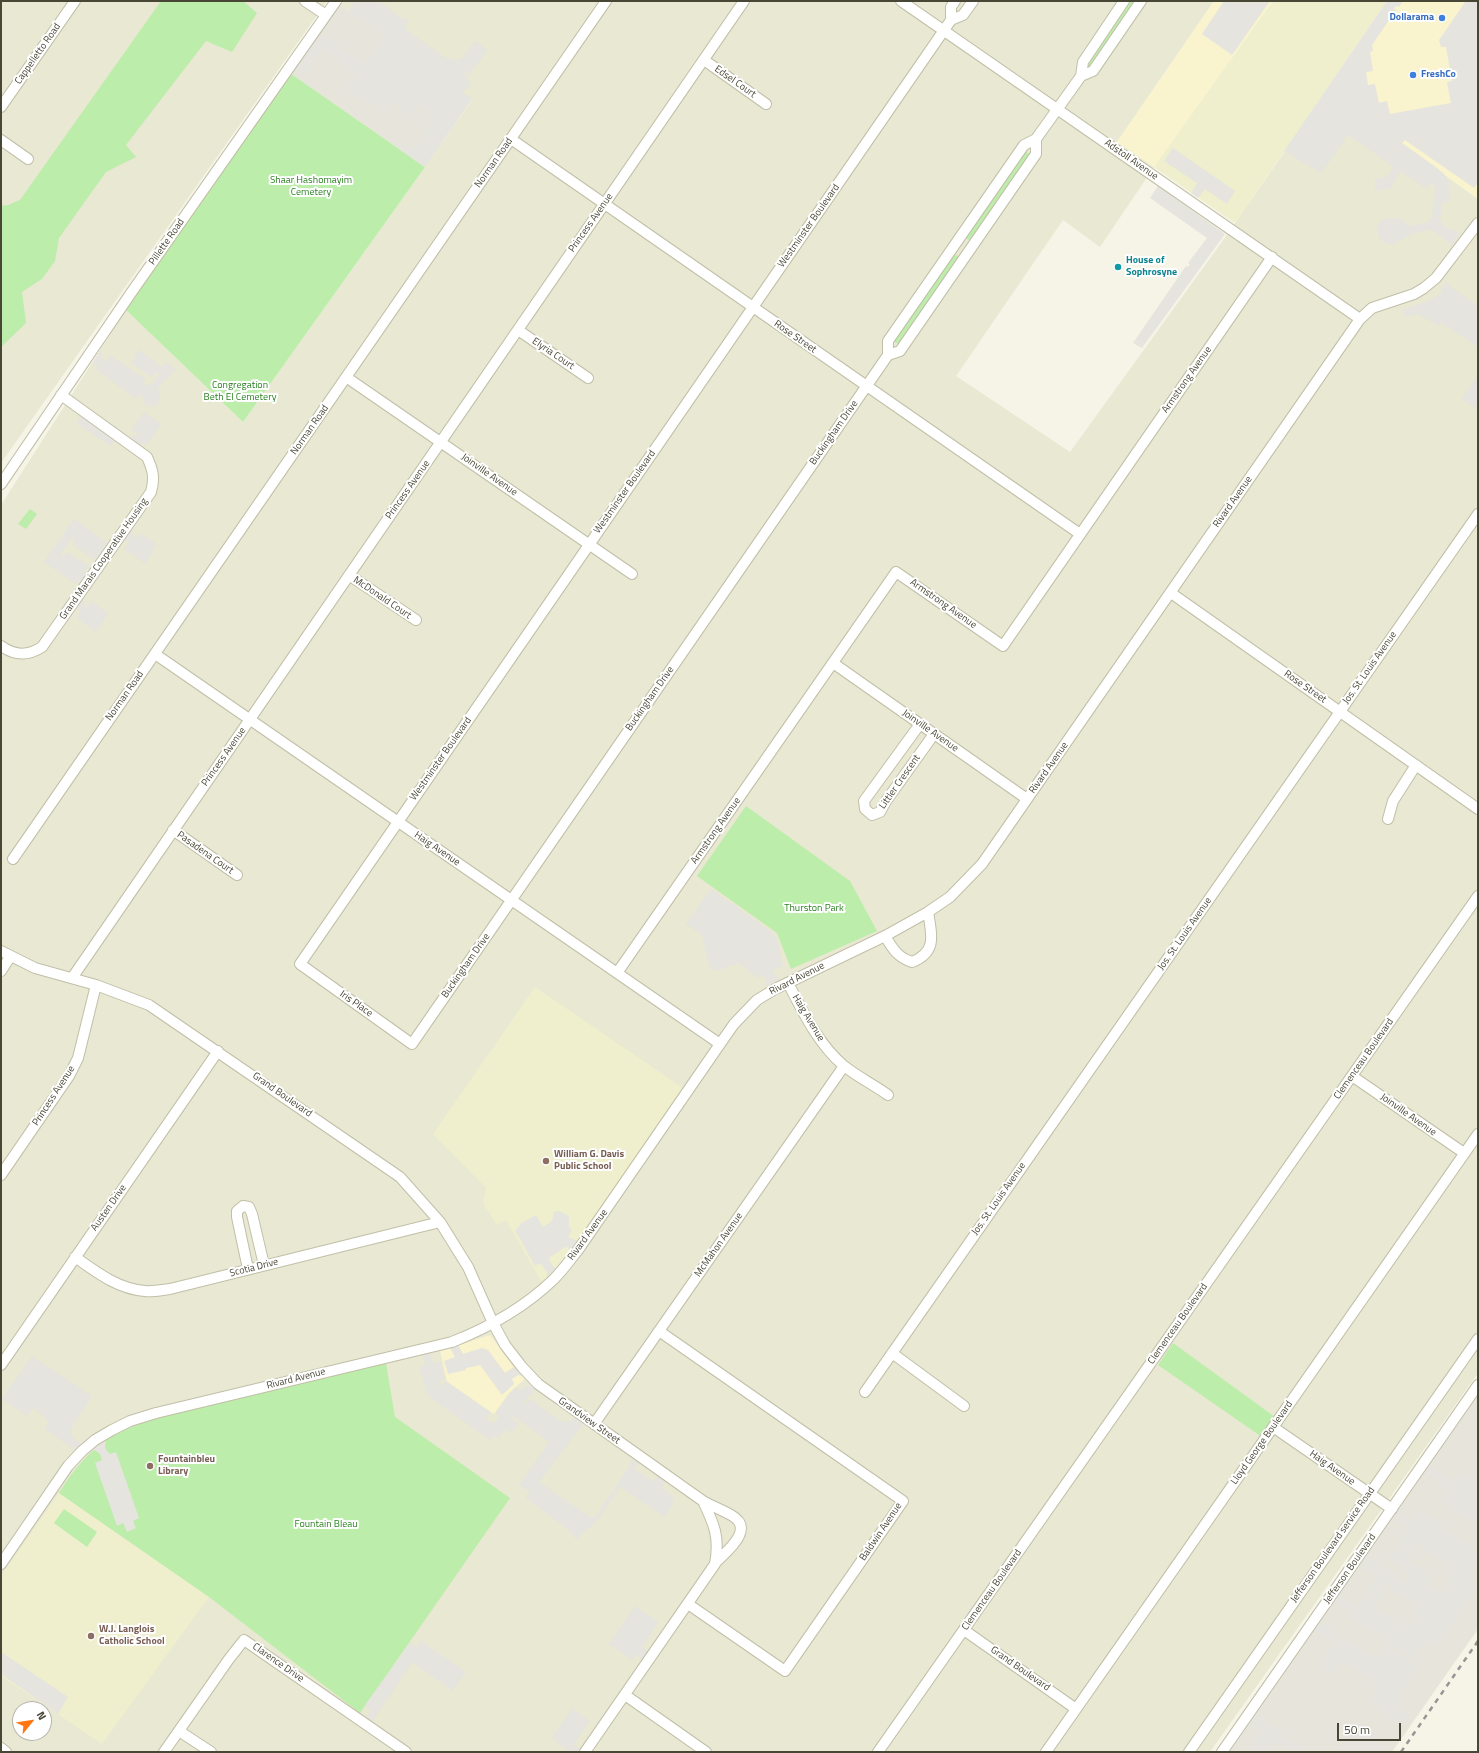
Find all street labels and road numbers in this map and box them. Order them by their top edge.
street label: Cappelletto Road [12,21,64,87]
street label: Edsel Court [712,63,758,101]
street label: Norman Road [472,136,516,190]
street label: Adstoll Avenue [1102,137,1160,183]
street label: Westminster Boulevard [776,182,842,270]
street label: Princess Avenue [566,191,616,255]
street label: Pillette Road [147,217,187,267]
street label: Rose Street [771,318,819,356]
street label: Elyria Court [530,335,576,373]
street label: Armstrong Avenue [1160,344,1214,416]
street label: Buckingham Drive [807,398,861,468]
street label: Norman Road [288,403,332,457]
street label: Westminster Boulevard [592,448,658,536]
street label: Joinville Avenue [459,451,519,499]
street label: Princess Avenue [383,458,433,522]
street label: Rivard Avenue [1211,474,1255,530]
street label: Grand Marais Cooperative Housing [57,496,151,622]
street label: McDonald Court [351,574,413,622]
street label: Armstrong Avenue [907,577,979,631]
street label: Jos. St. Louis Avenue [1340,629,1400,707]
street label: Buckingham Drive [623,664,677,734]
street label: Rose Street [1281,668,1329,706]
street label: Norman Road [103,669,147,723]
street label: Joinville Avenue [900,707,960,755]
street label: Westminster Boulevard [408,715,474,803]
street label: Princess Avenue [199,725,249,789]
street label: Rivard Avenue [1027,740,1071,796]
street label: Littler Crescent [877,752,923,812]
street label: Armstrong Avenue [689,795,743,867]
street label: Pasadena Court [174,829,236,877]
street label: Haig Avenue [412,829,462,869]
street label: Jos. St. Louis Avenue [1155,895,1215,973]
street label: Buckingham Drive [439,931,493,1001]
street label: Rivard Avenue [767,960,827,998]
street label: Iris Place [337,988,375,1020]
street label: Haig Avenue [789,992,827,1044]
street label: Clemenceau Boulevard [1332,1016,1396,1102]
street label: Princess Avenue [30,1064,78,1128]
street label: Grand Boulevard [250,1070,314,1120]
street label: Joinville Avenue [1378,1091,1438,1139]
street label: Jos. St. Louis Avenue [969,1160,1029,1238]
street label: Austen Drive [89,1182,129,1234]
street label: Rivard Avenue [565,1207,611,1263]
street label: McMahon Avenue [692,1211,746,1279]
street label: Scotia Drive [228,1256,280,1280]
street label: Clemenceau Boulevard [1146,1281,1210,1367]
street label: Rivard Avenue [265,1366,327,1392]
street label: Grandview Street [556,1395,622,1447]
street label: Lloyd George Boulevard [1229,1399,1295,1487]
street label: Haig Avenue [1307,1448,1357,1488]
street label: Jefferson Boulevard service Road [1288,1485,1378,1605]
street label: Baldwin Avenue [857,1501,905,1563]
street label: Jefferson Boulevard [1321,1532,1379,1606]
street label: Clemenceau Boulevard [960,1547,1024,1633]
street label: Clarence Drive [250,1641,306,1685]
street label: Grand Boulevard [988,1644,1052,1694]

